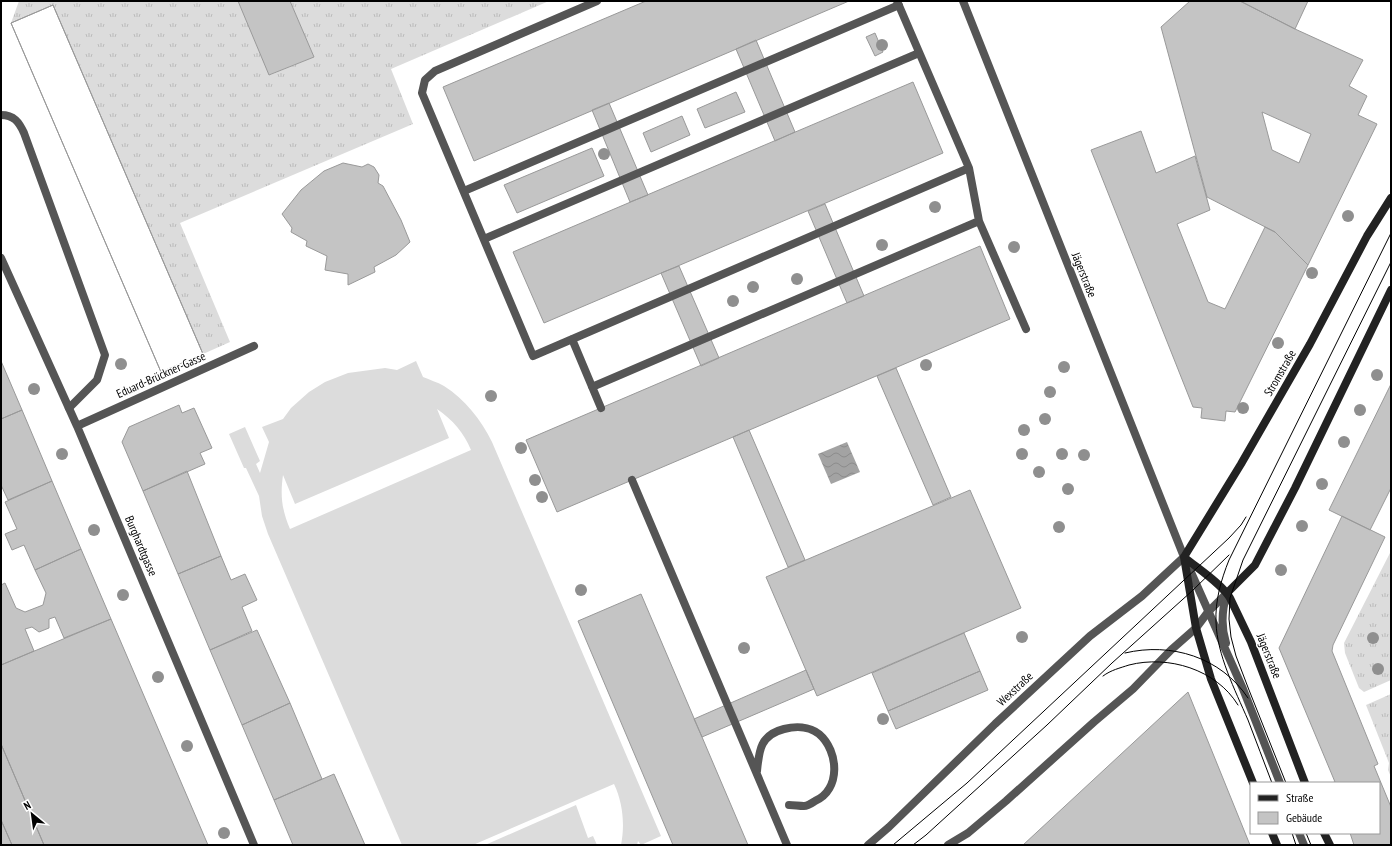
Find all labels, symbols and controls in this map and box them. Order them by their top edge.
street label: Jägerstraße [1068,249,1100,300]
street label: Stromstraße [1260,347,1299,399]
street label: Eduard-Brückner-Gasse [114,348,208,401]
street label: Burghardtgasse [122,513,161,578]
street label: Jägerstraße [1253,630,1285,681]
street label: Wexstraße [994,668,1036,709]
legend [1250,782,1380,834]
text: Straße [1286,790,1313,805]
north arrow [12,794,52,834]
text: N [21,798,33,813]
text: Gebäude [1286,810,1322,825]

